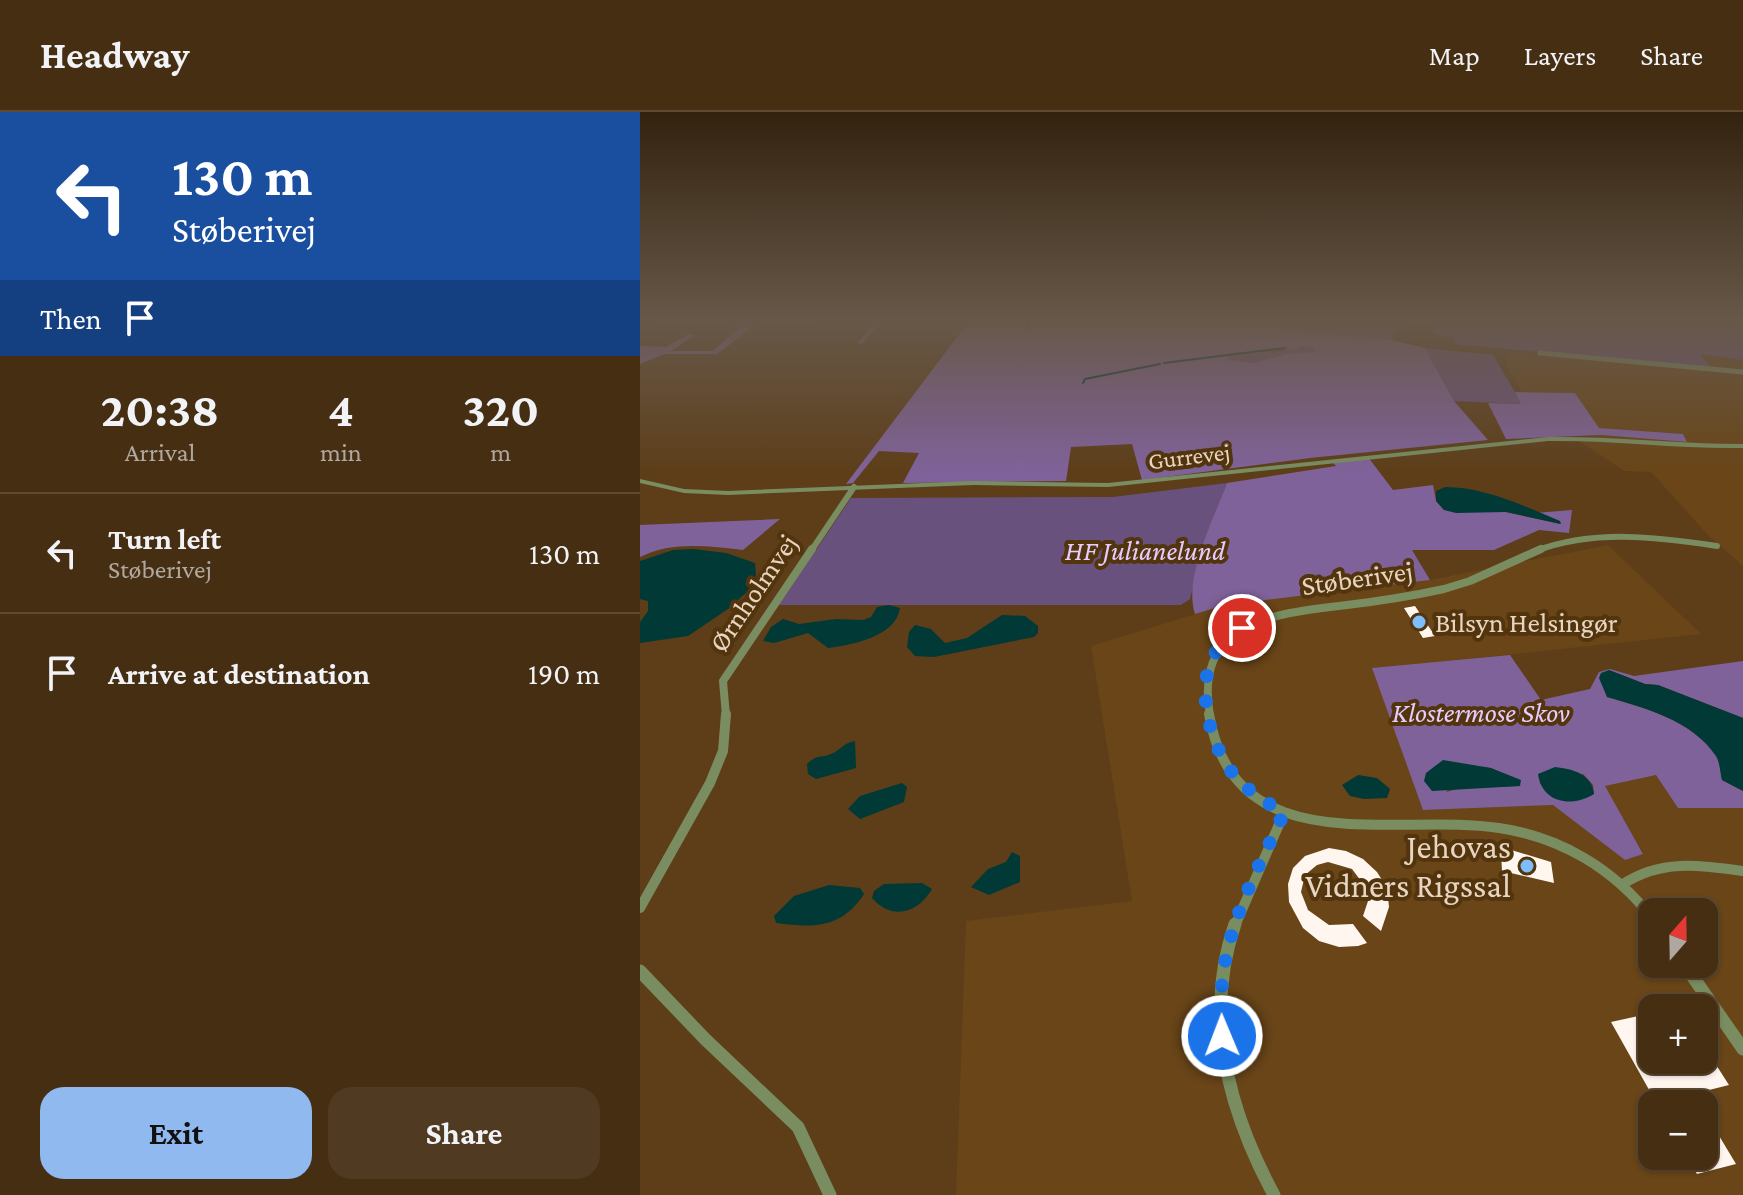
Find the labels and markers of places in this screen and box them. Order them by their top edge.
pin [1208,594,1276,662]
place label: Bilsyn Helsingør [1435,607,1618,638]
marker: Bilsyn Helsingør [1410,613,1428,631]
place label: Jehovas Vidners Rigssal [1305,828,1511,905]
marker: Jehovas Vidners Rigssal [1518,857,1536,875]

